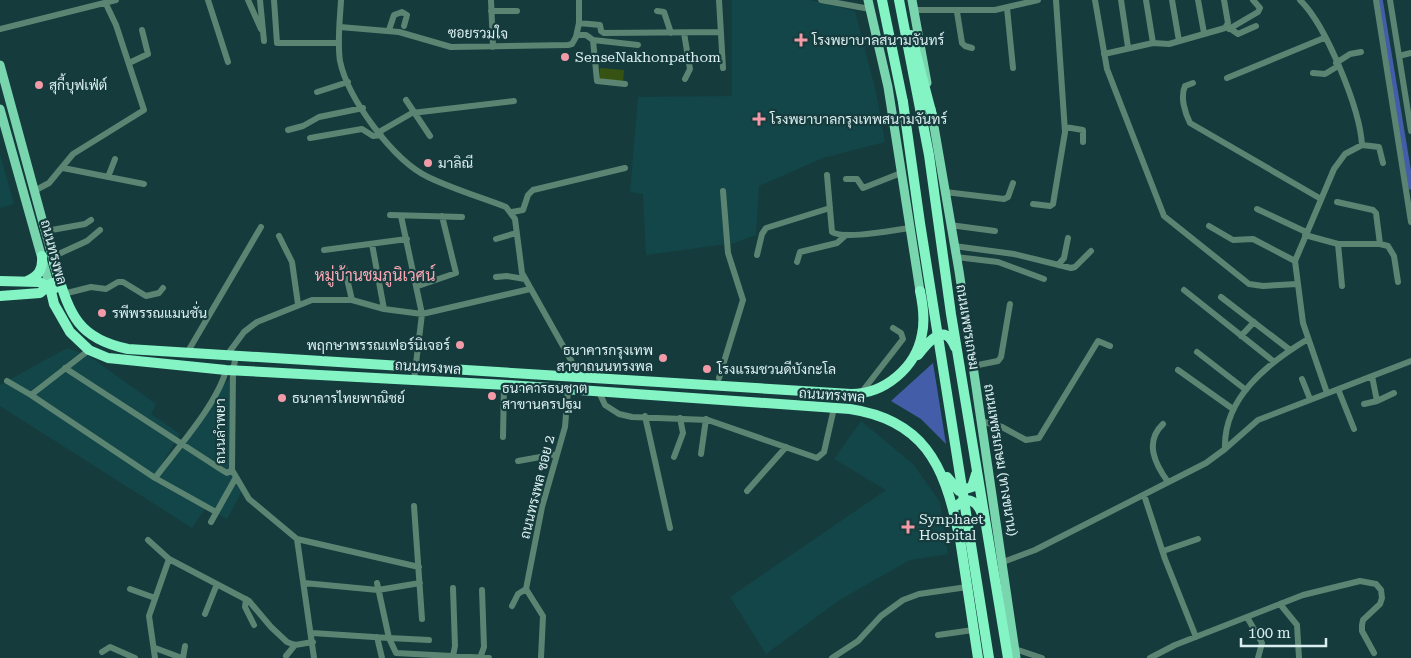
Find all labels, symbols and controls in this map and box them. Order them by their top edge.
street label: ซอยรวมใจ [448,24,508,42]
place label: โรงพยาบาลสนามจันทร์ [811,31,945,48]
marker: โรงพยาบาลสนามจันทร์ [794,33,808,47]
place label: SenseNakhonpathom [575,49,721,65]
marker: SenseNakhonpathom [559,51,571,63]
place label: สุกี้บุฟเฟ่ต์ [49,73,107,95]
marker: สุกี้บุฟเฟ่ต์ [33,79,45,91]
place label: โรงพยาบาลกรุงเทพสนามจันทร์ [769,110,947,129]
marker: โรงพยาบาลกรุงเทพสนามจันทร์ [752,112,766,126]
place label: มาลิณี [438,154,473,171]
marker: มาลิณี [422,157,434,169]
street label: ถนนทรงพล [38,218,70,286]
district label: หมู่บ้านชมภูนิเวศน์ [315,263,435,287]
street label: ถนนเพชรเกษม [953,283,983,371]
place label: รพีพรรณแมนชั่น [112,301,207,321]
marker: รพีพรรณแมนชั่น [96,307,108,319]
place label: พฤกษาพรรณเฟอร์นิเจอร์ [307,336,450,354]
marker: พฤกษาพรรณเฟอร์นิเจอร์ [454,339,466,351]
place label: ธนาคารกรุงเทพ สาขาถนนทรงพล [556,342,653,374]
marker: ธนาคารกรุงเทพ สาขาถนนทรงพล [657,352,669,364]
street label: ถนนทรงพล [394,357,462,377]
place label: โรงแรมชวนดีบังกะโล [716,360,836,377]
marker: โรงแรมชวนดีบังกะโล [701,363,713,375]
place label: ธนาคารธนชาต สาขานครปฐม [502,380,588,413]
street label: ถนนเพชรเกษม (ทางขนาน) [981,383,1021,537]
street label: ถนนทรงพล [798,385,866,405]
place label: ธนาคารไทยพาณิชย์ [292,389,405,406]
marker: ธนาคารธนชาต สาขานครปฐม [486,390,498,402]
marker: ธนาคารไทยพาณิชย์ [276,392,288,404]
street label: ถนนลำพยา [212,398,228,464]
street label: ถนนทรงพล ซอย 2 [516,433,558,540]
place label: Synphaet Hospital [919,511,983,543]
marker: Synphaet Hospital [901,520,915,534]
scale bar [1241,616,1326,648]
text: 100 m [1248,624,1291,642]

